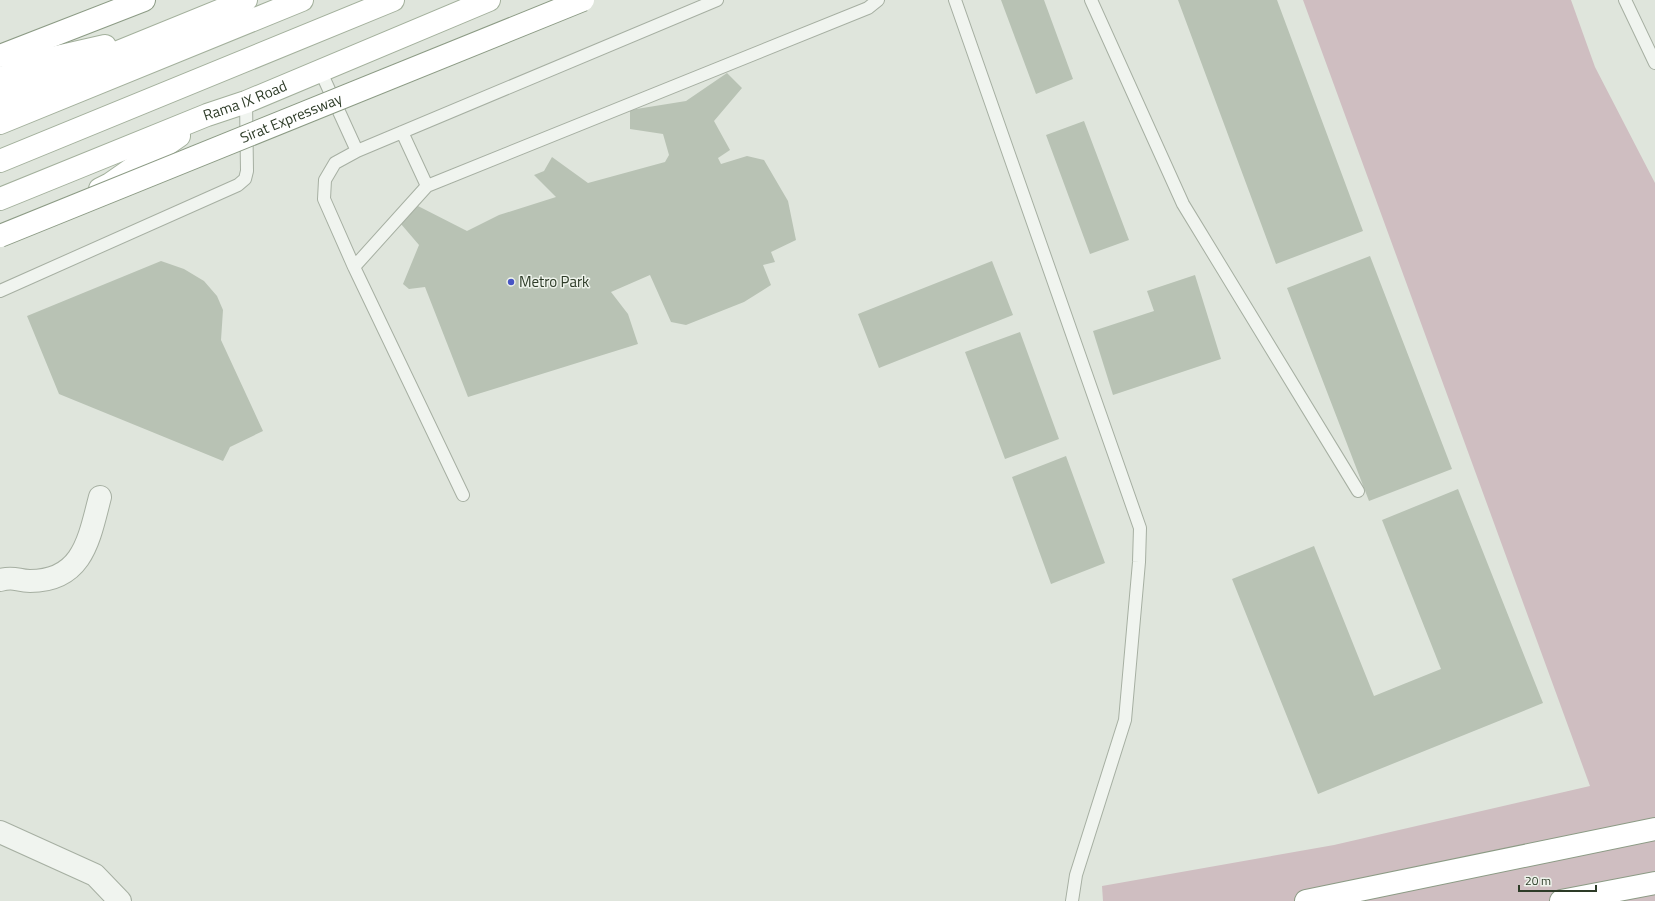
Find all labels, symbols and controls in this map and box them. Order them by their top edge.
street label: Rama IX Road [200,74,290,127]
street label: Sirat Expressway [236,87,345,149]
place label: Metro Park [519,270,589,293]
marker: Metro Park [506,277,516,287]
scale bar [1519,867,1596,893]
text: 20 m [1525,871,1551,890]

